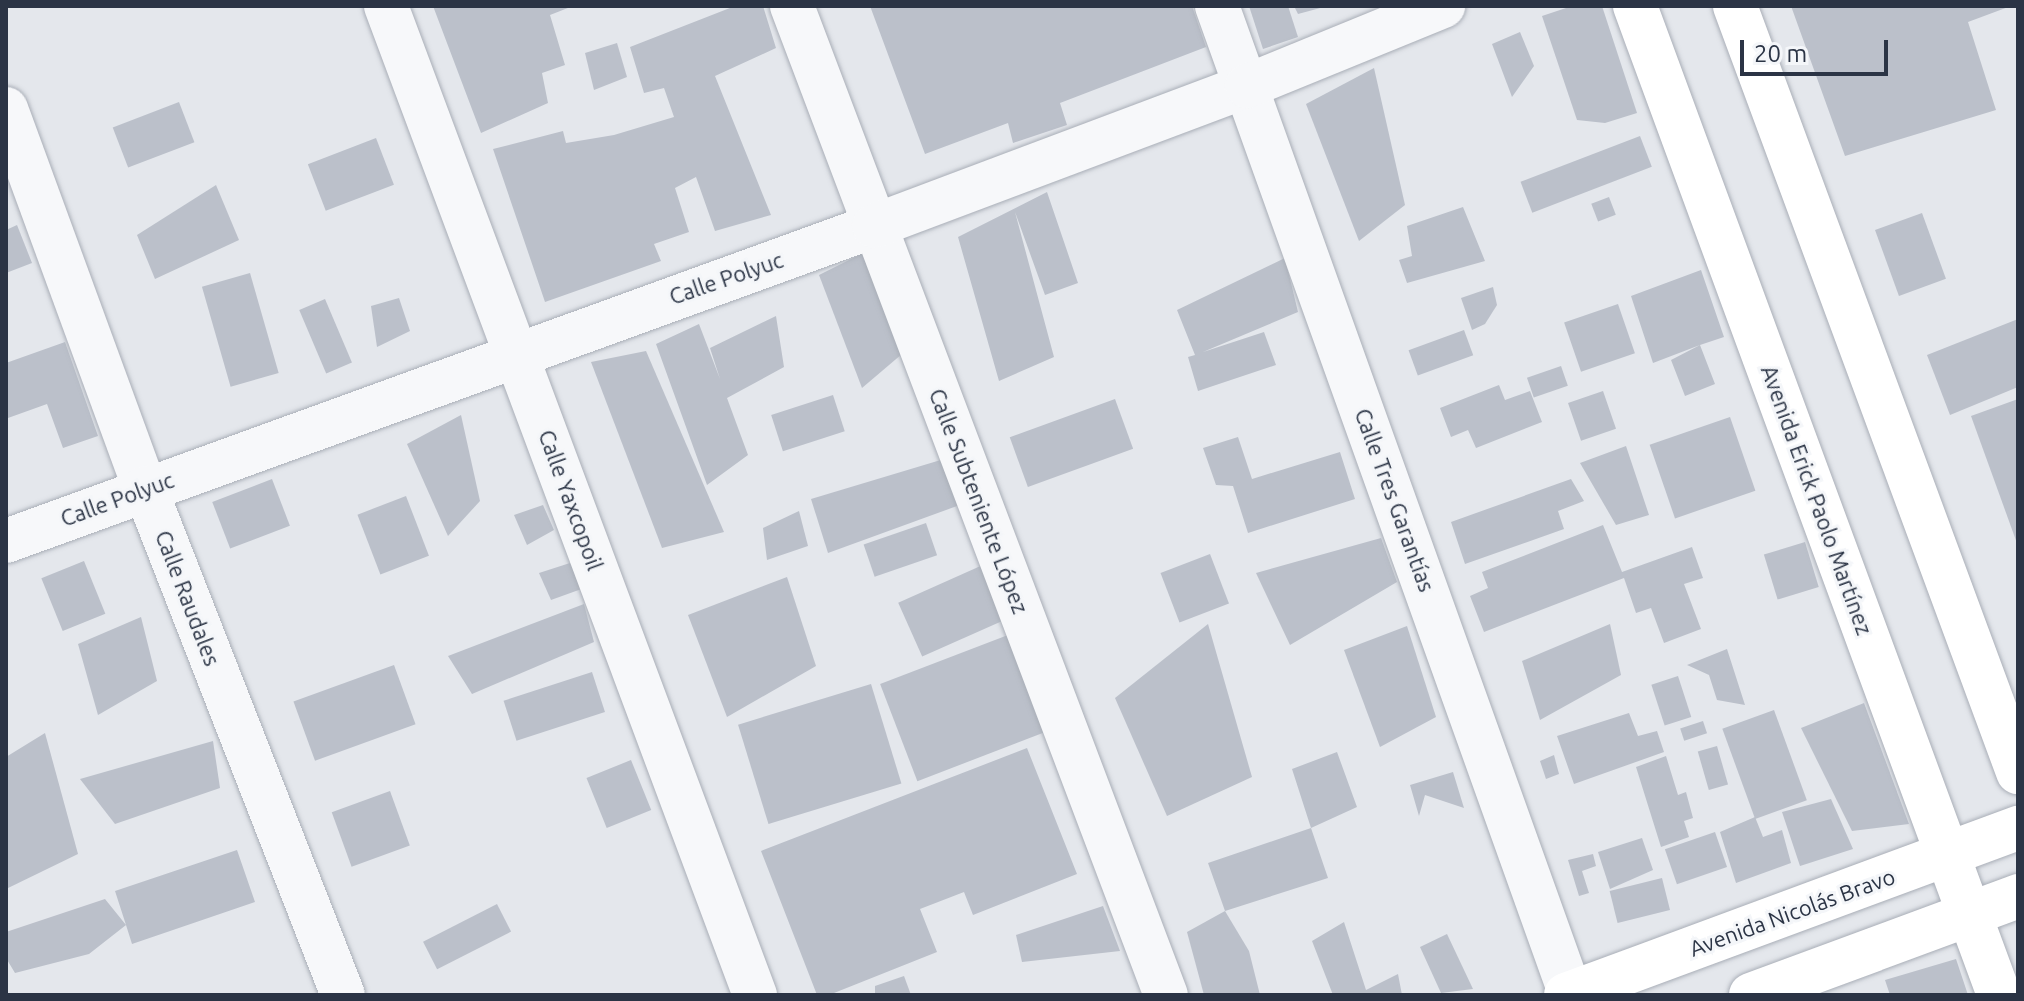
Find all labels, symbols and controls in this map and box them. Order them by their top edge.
scale bar [1744,24,1892,74]
text: 20 m [1754,40,1807,67]
street label: Calle Polyuc [666,246,786,310]
street label: Avenida Erick Paolo Martínez [1756,362,1878,638]
street label: Calle Subteniente López [924,385,1034,617]
street label: Calle Tres Garantías [1350,405,1440,595]
street label: Calle Yaxcopoil [533,426,609,574]
street label: Calle Polyuc [57,466,177,532]
street label: Calle Raudales [150,527,226,669]
street label: Avenida Nicolás Bravo [1686,863,1898,961]

